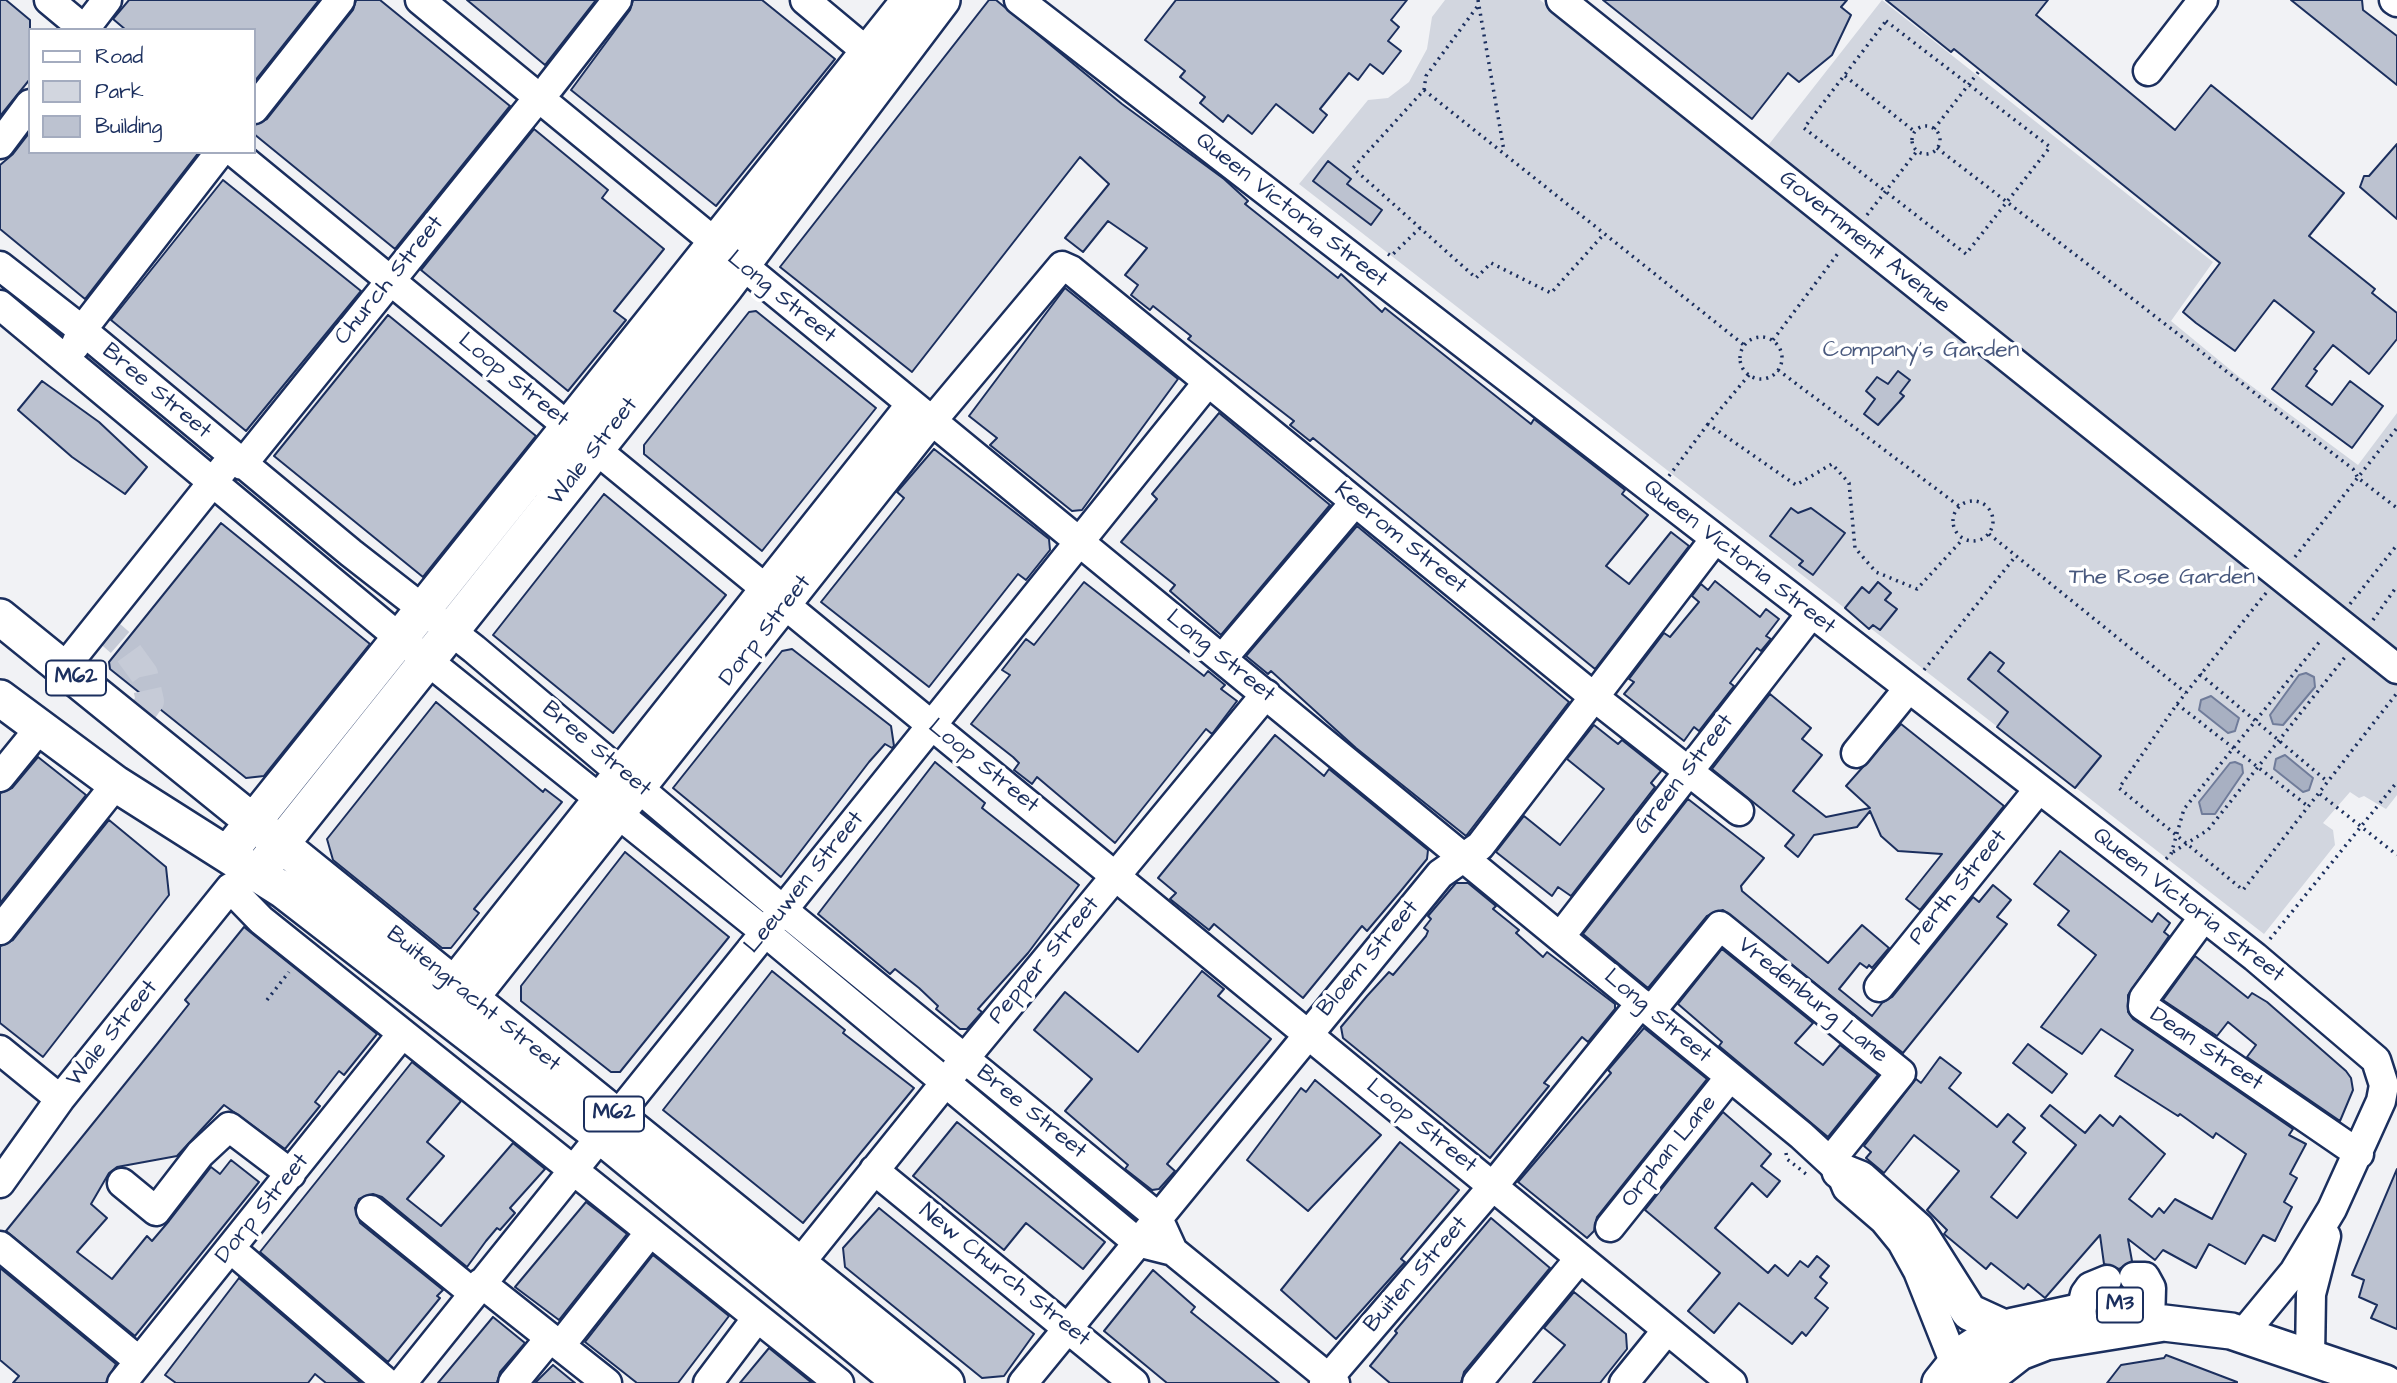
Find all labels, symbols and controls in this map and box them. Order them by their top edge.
legend [28,28,256,154]
text: Road [95,42,143,71]
text: Park [95,77,144,106]
text: Building [95,112,162,141]
street label: Queen Victoria Street [1189,127,1393,295]
street label: Government Avenue [1773,165,1955,321]
street label: Church Street [330,211,450,351]
street label: Long Street [721,246,841,350]
street label: Loop Street [452,328,574,434]
park label: Company's Garden [1823,337,2019,365]
street label: Bree Street [96,338,216,446]
street label: Wale Street [543,392,645,512]
street label: Queen Victoria Street [1637,474,1841,642]
street label: Keerom Street [1328,477,1472,601]
park label: The Rose Garden [2069,564,2255,592]
street label: Dorp Street [714,570,818,692]
street label: Long Street [1160,605,1280,709]
road number: M62 [46,660,106,696]
street label: Bree Street [536,696,656,804]
street label: Green Street [1629,709,1741,841]
street label: Loop Street [922,714,1044,820]
street label: Leeuwen Street [739,806,871,960]
street label: Queen Victoria Street [2086,822,2290,990]
street label: Perth Street [1904,825,2014,951]
street label: Pepper Street [984,892,1106,1030]
street label: Bloem Street [1312,895,1426,1023]
street label: Buitengracht Street [380,921,566,1079]
street label: Vredenburg Lane [1731,932,1893,1070]
street label: Long Street [1597,964,1717,1070]
street label: Wale Street [62,975,164,1093]
street label: Dean Street [2144,1002,2268,1098]
street label: Bree Street [970,1060,1092,1166]
street label: Loop Street [1360,1074,1482,1180]
street label: Orphan Lane [1616,1090,1724,1214]
road number: M62 [584,1096,644,1132]
street label: Dorp Street [210,1148,316,1270]
street label: New Church Street [913,1198,1095,1354]
street label: Buiten Street [1359,1211,1475,1339]
road number: M3 [2097,1288,2143,1322]

